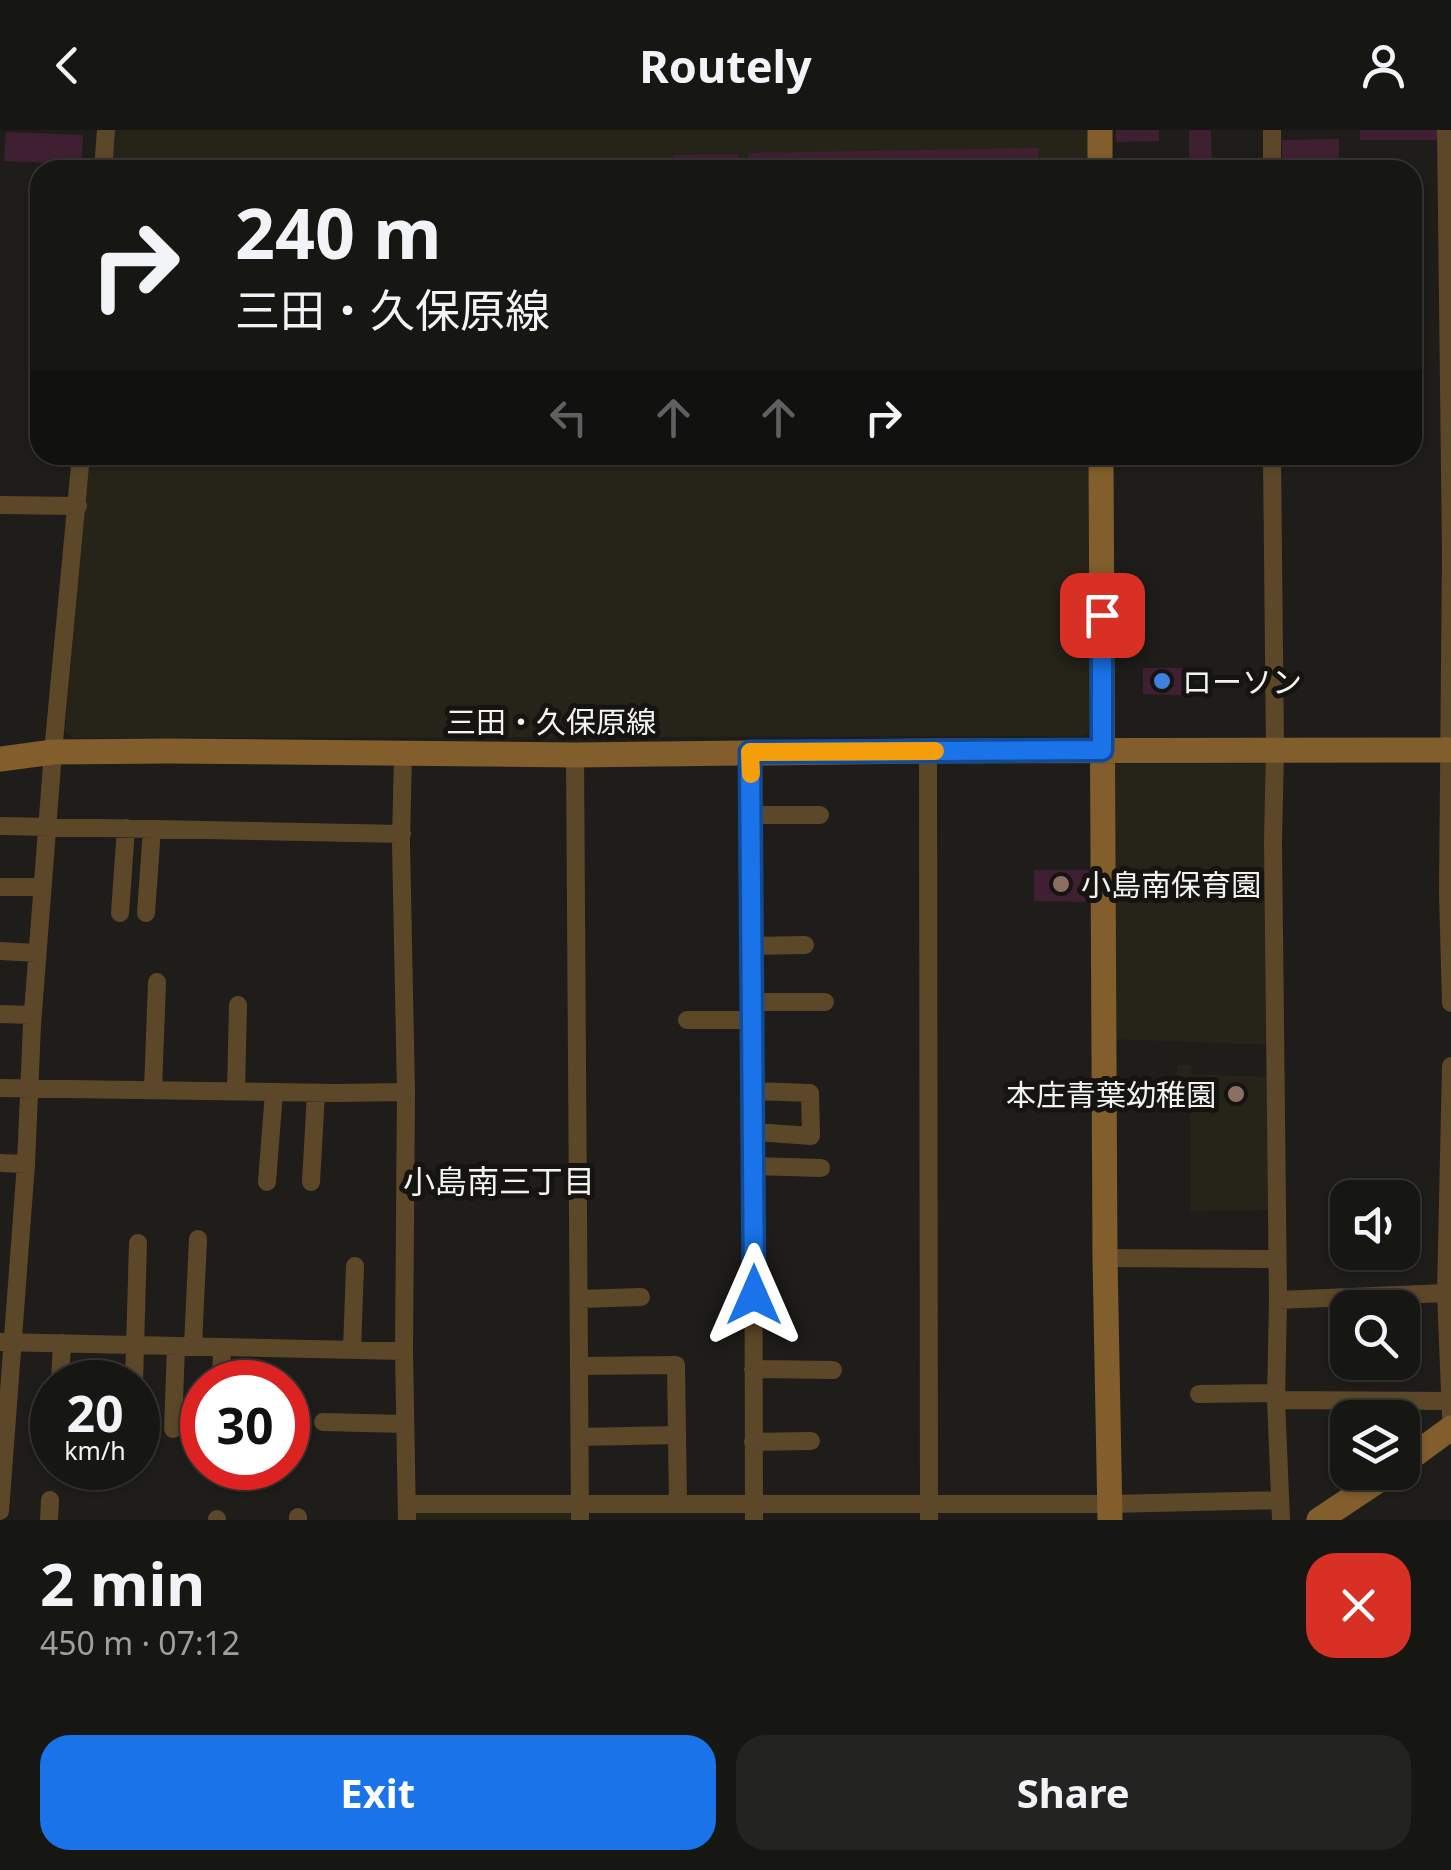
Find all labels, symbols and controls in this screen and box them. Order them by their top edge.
text: Routely [639,35,812,96]
icon: back [40,38,95,93]
icon: person [1356,38,1411,93]
text: 240 m [235,184,442,280]
icon: right [70,200,200,330]
text: 三田・久保原線 [235,279,550,340]
icon: left [541,390,596,445]
icon: ahead [646,390,701,445]
icon: ahead [751,390,806,445]
icon: right [856,390,911,445]
pin [1060,573,1145,658]
icon: arrive [1075,588,1130,643]
place label: ローソン [1182,661,1302,702]
marker: ローソン [1151,670,1173,692]
street label: 三田・久保原線 [446,701,656,742]
place label: 小島南保育園 [1081,864,1261,905]
marker: 小島南保育園 [1050,873,1072,895]
place label: 本庄青葉幼稚園 [1006,1074,1216,1115]
marker: 本庄青葉幼稚園 [1225,1083,1247,1105]
district label: 小島南三丁目 [403,1159,595,1202]
map controls [1330,1180,1420,1490]
button: sound [1330,1180,1420,1270]
position arrow [702,1243,806,1347]
button: search [1330,1290,1420,1380]
speed limit sign: 30 [180,1360,310,1490]
text: 20 [66,1379,124,1447]
button: layers [1330,1400,1420,1490]
text: km/h [64,1433,126,1467]
text: 2 min [40,1542,205,1624]
button: close [1306,1553,1411,1658]
text: 450 m · 07:12 [40,1621,240,1664]
button: Exit [40,1735,716,1850]
button: Share [736,1735,1411,1850]

